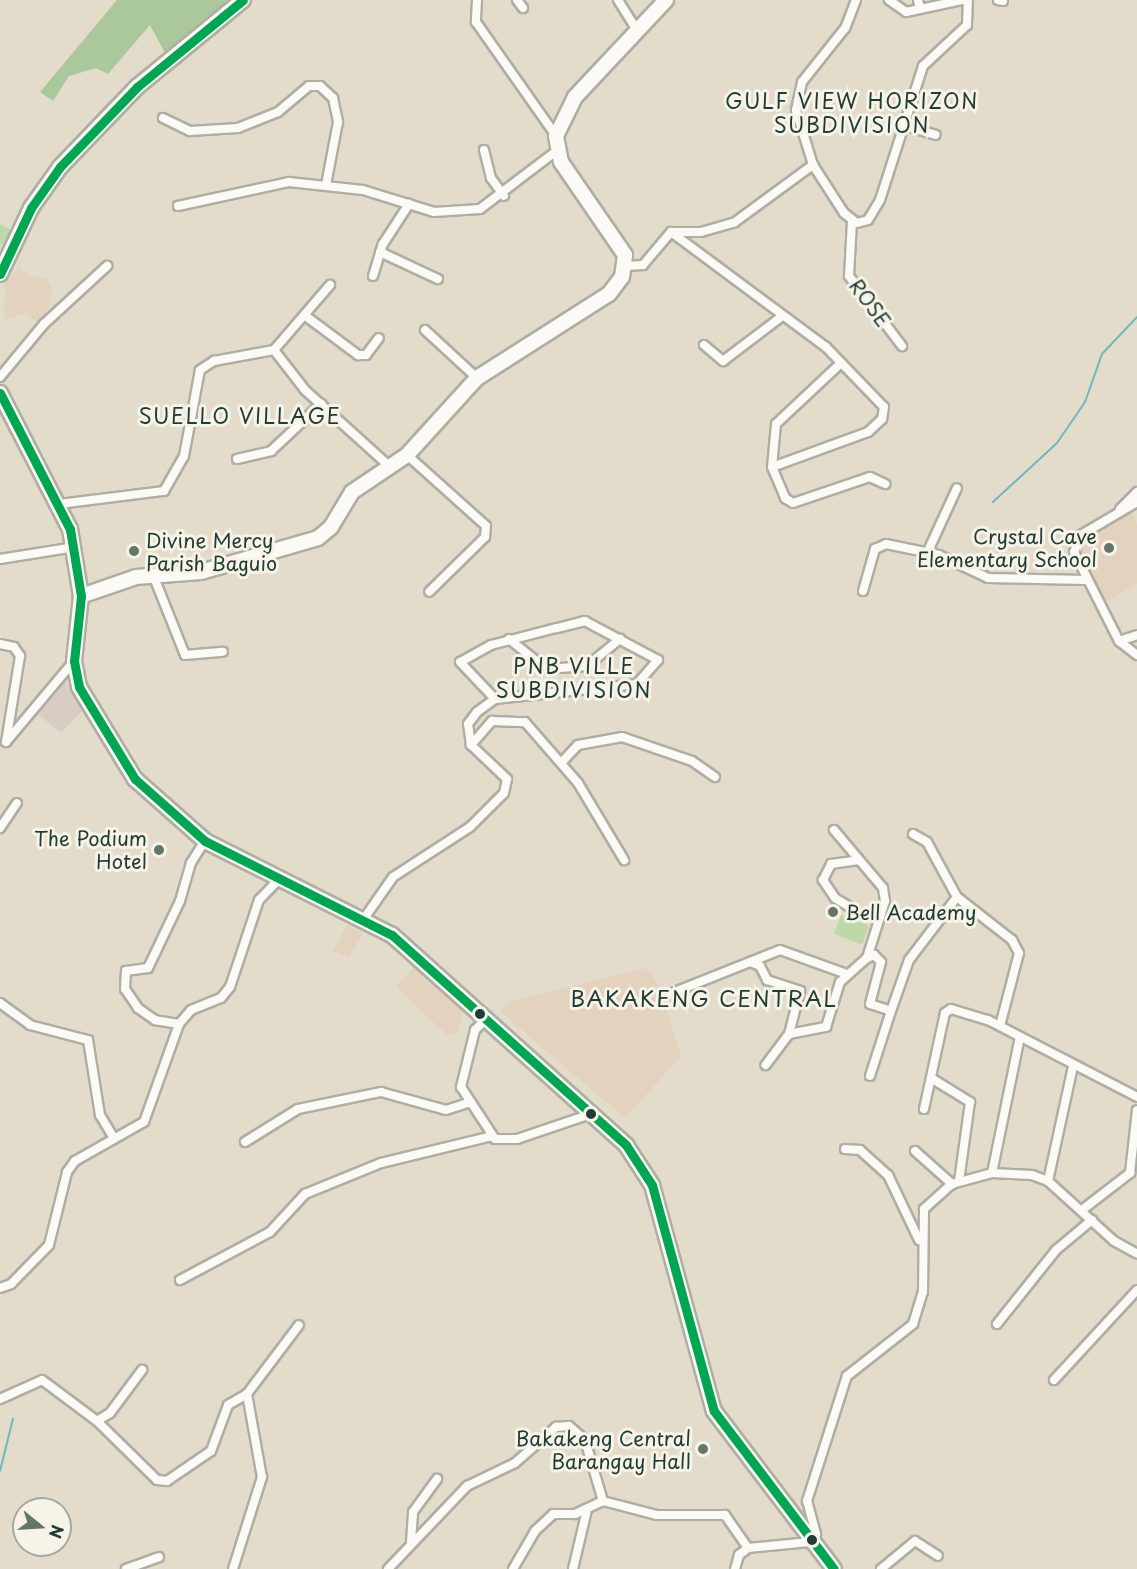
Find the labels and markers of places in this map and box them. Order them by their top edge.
place label: Crystal Cave Elementary School [917,524,1097,571]
place label: Divine Mercy Parish Baguio [146,528,278,575]
marker: Crystal Cave Elementary School [1102,541,1116,555]
marker: Divine Mercy Parish Baguio [127,544,141,558]
place label: The Podium Hotel [34,826,147,873]
marker: The Podium Hotel [152,843,166,857]
place label: Bell Academy [845,900,978,924]
marker: Bell Academy [826,905,840,919]
unlabelled marker [474,1008,486,1020]
unlabelled marker [585,1108,597,1120]
place label: Bakakeng Central Barangay Hall [515,1426,691,1473]
marker: Bakakeng Central Barangay Hall [696,1442,710,1456]
unlabelled marker [806,1534,818,1546]

